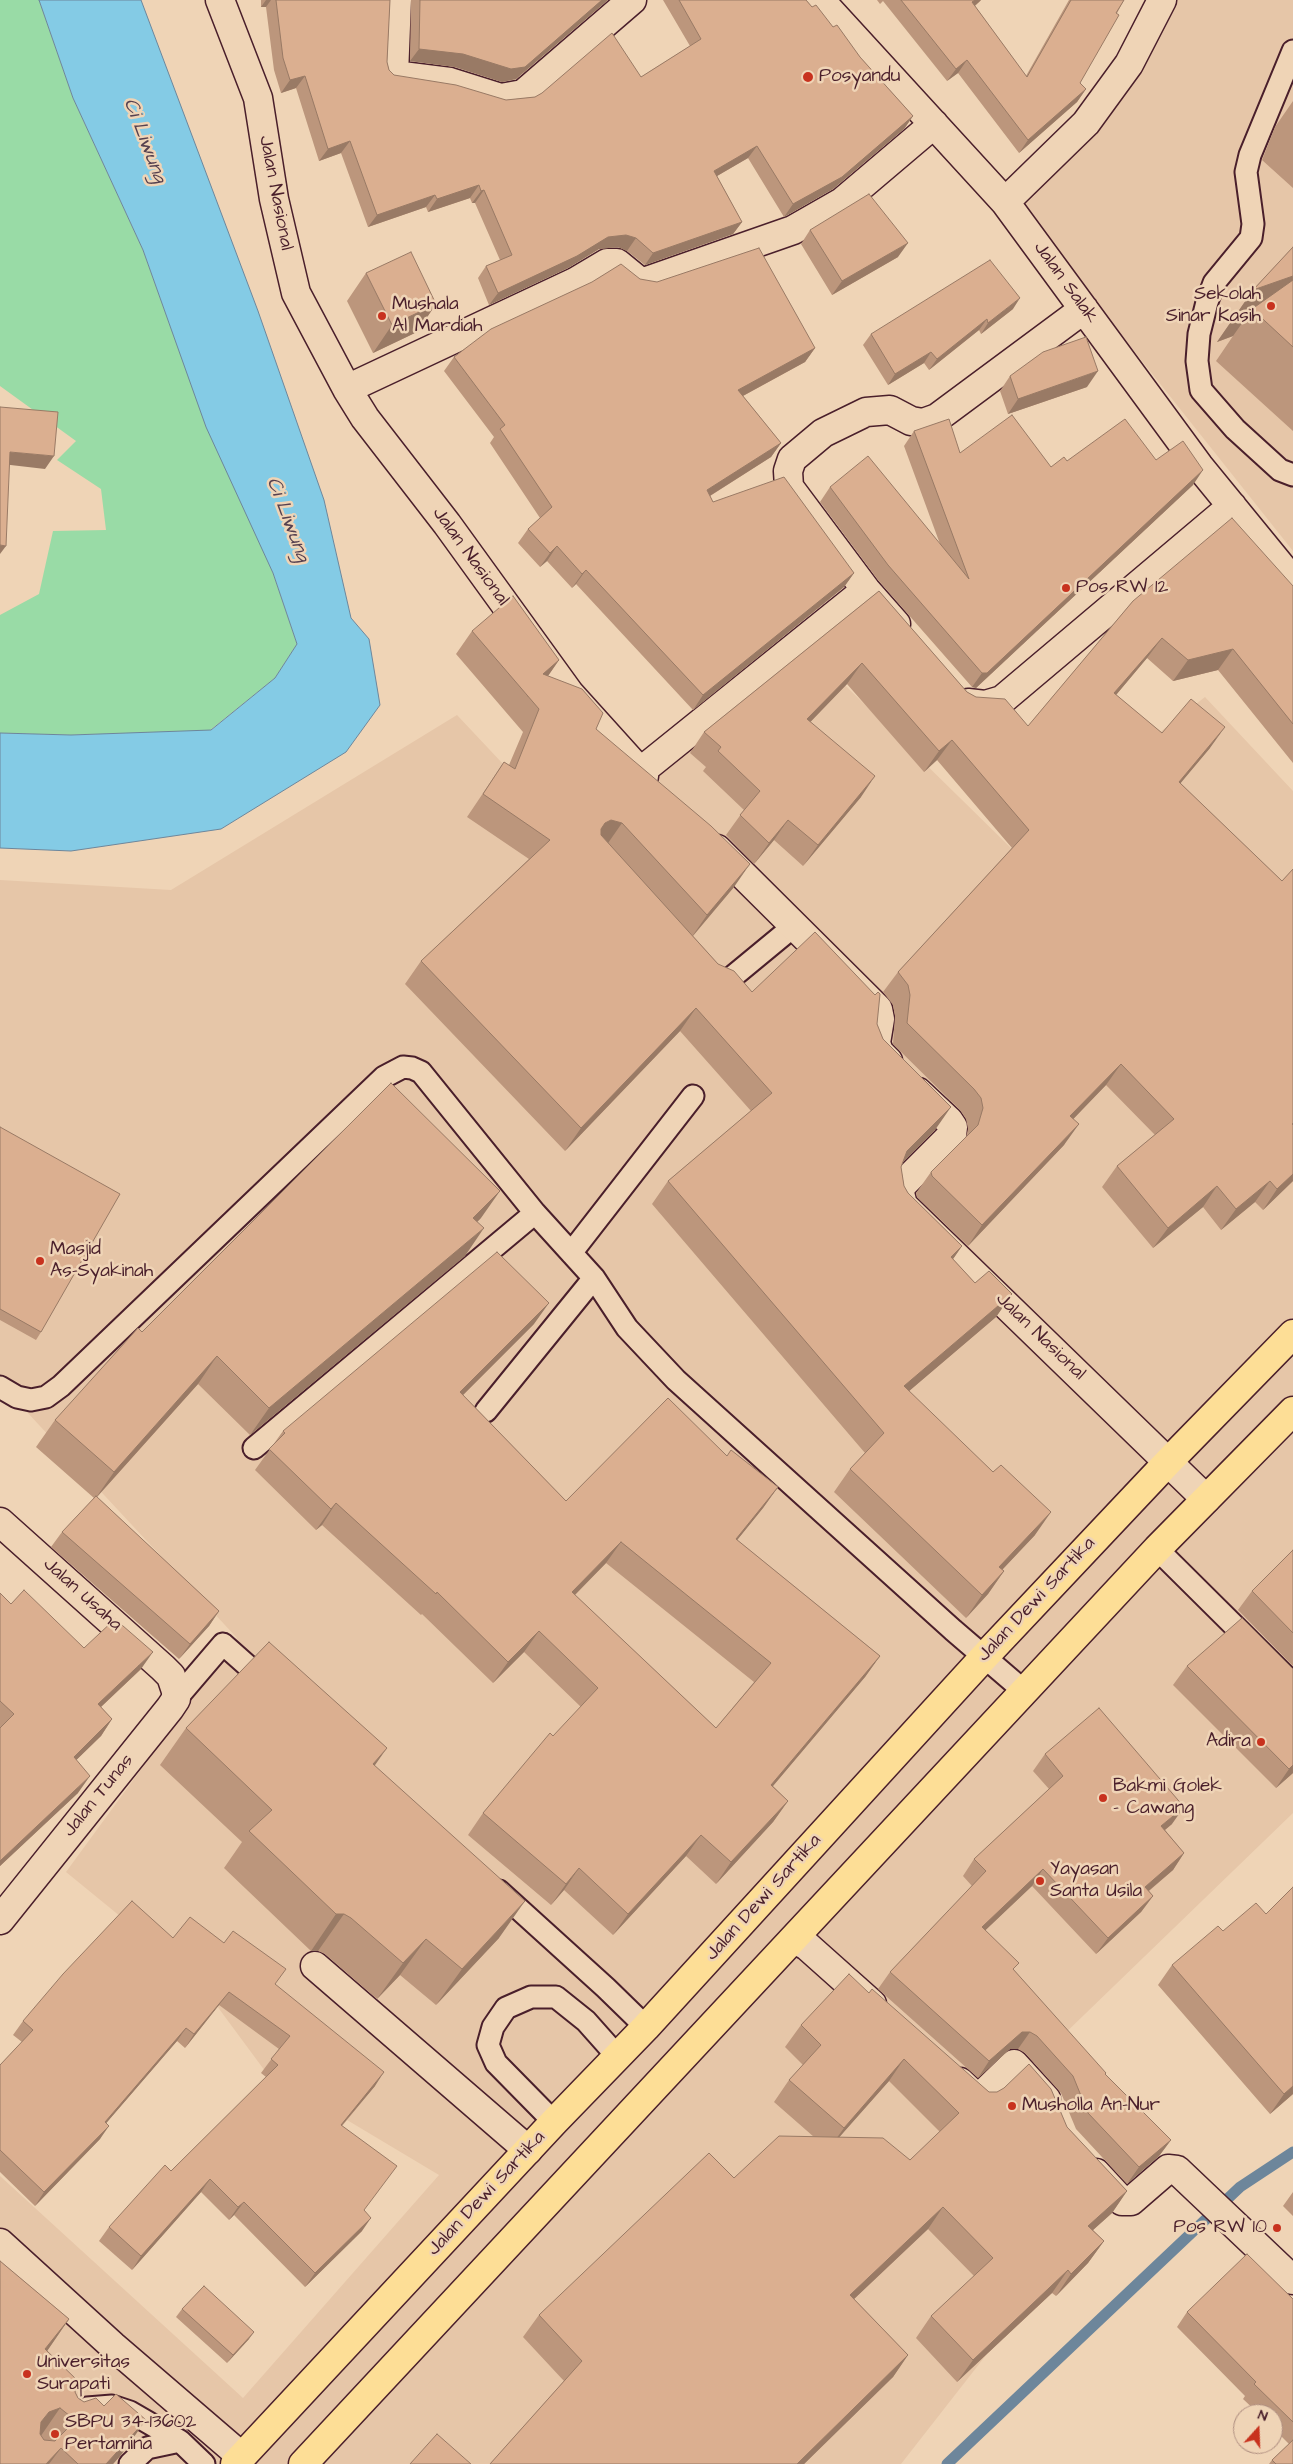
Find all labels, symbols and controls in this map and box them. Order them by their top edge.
place label: Posyandu [819,66,900,88]
marker: Posyandu [801,70,815,84]
water label: Ci Liwung [117,95,171,187]
street label: Jalan Nasional [253,134,297,252]
street label: Jalan Salak [1028,238,1102,328]
place label: Sekolah Sinar Kasih [1166,284,1261,328]
place label: Mushala Al Mardiah [392,294,482,338]
marker: Sekolah Sinar Kasih [1265,300,1277,312]
marker: Mushala Al Mardiah [376,310,388,322]
water label: Ci Liwung [260,474,314,566]
street label: Jalan Nasional [427,503,513,611]
place label: Pos RW 12 [1076,577,1168,599]
marker: Pos RW 12 [1060,582,1072,594]
place label: Masjid As-Syakinah [50,1239,153,1283]
marker: Masjid As-Syakinah [34,1255,46,1267]
street label: Jalan Nasional [990,1288,1090,1386]
street label: Jalan Dewi Sartika [973,1533,1101,1667]
street label: Jalan Usaha [38,1554,126,1636]
place label: Adira [1206,1731,1251,1753]
marker: Adira [1255,1736,1267,1748]
street label: Jalan Tunas [59,1750,139,1842]
place label: Bakmi Golek - Cawang [1113,1776,1222,1820]
marker: Bakmi Golek - Cawang [1097,1792,1109,1804]
street label: Jalan Dewi Sartika [701,1830,827,1966]
place label: Yayasan Santa Usila [1050,1859,1142,1903]
marker: Yayasan Santa Usila [1034,1875,1046,1887]
place label: Musholla An-Nur [1022,2095,1160,2117]
marker: Musholla An-Nur [1006,2100,1018,2112]
street label: Jalan Dewi Sartika [423,2127,551,2261]
place label: Pos RW 10 [1174,2217,1267,2239]
marker: Pos RW 10 [1271,2222,1283,2234]
place label: Universitas Surapati [37,2352,130,2396]
marker: Universitas Surapati [21,2368,33,2380]
north arrow [1233,2404,1283,2454]
text: N [1255,2405,1270,2427]
place label: SBPU 34-13602 Pertamina [65,2412,196,2456]
marker: SBPU 34-13602 Pertamina [49,2428,61,2440]

